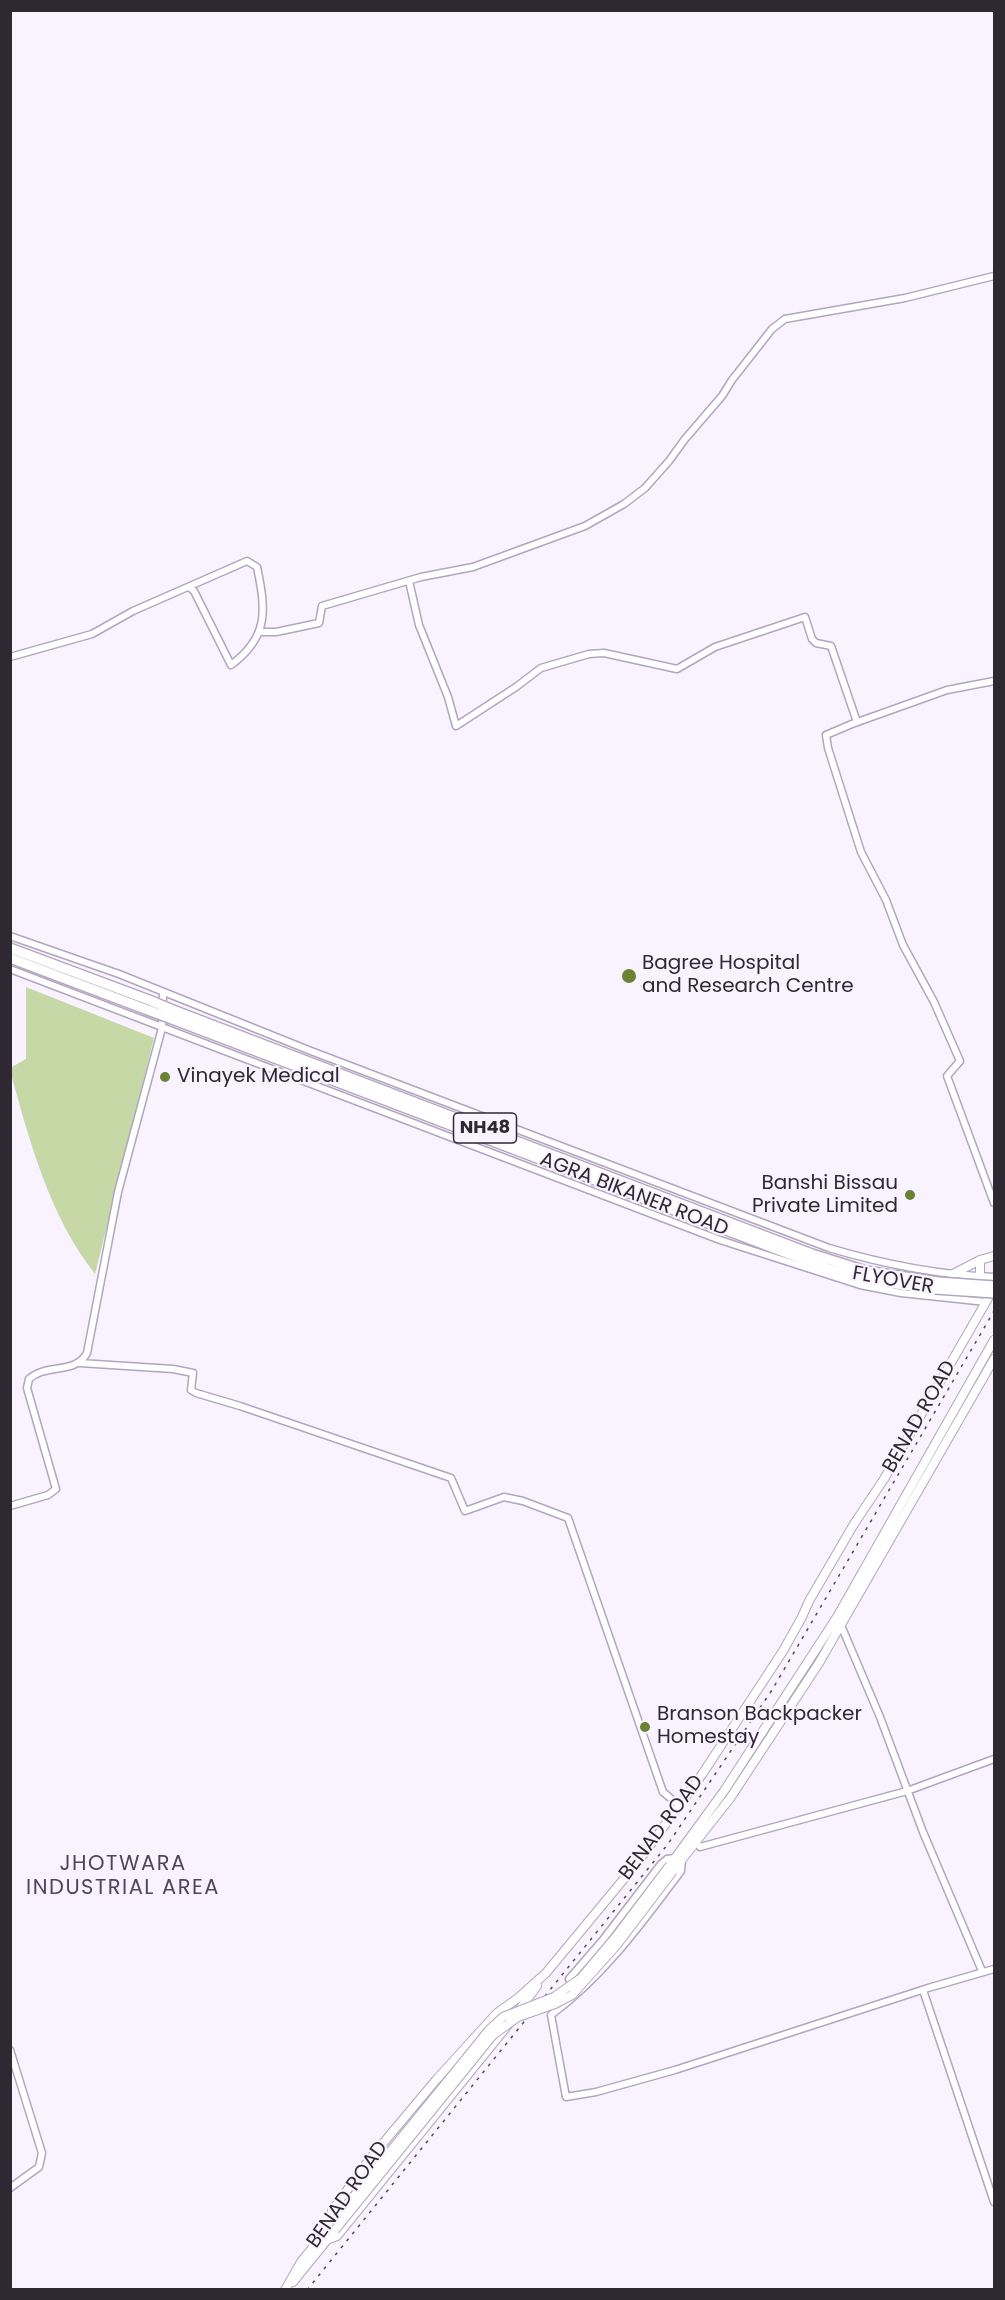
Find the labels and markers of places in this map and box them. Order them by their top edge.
place label: Bagree Hospital and Research Centre [642,952,854,999]
marker: Bagree Hospital and Research Centre [620,967,638,985]
place label: Vinayek Medical [177,1065,340,1089]
marker: Vinayek Medical [158,1070,172,1084]
place label: Banshi Bissau Private Limited [752,1172,898,1219]
marker: Banshi Bissau Private Limited [903,1188,917,1202]
place label: Branson Backpacker Homestay [657,1703,862,1750]
marker: Branson Backpacker Homestay [638,1720,652,1734]

